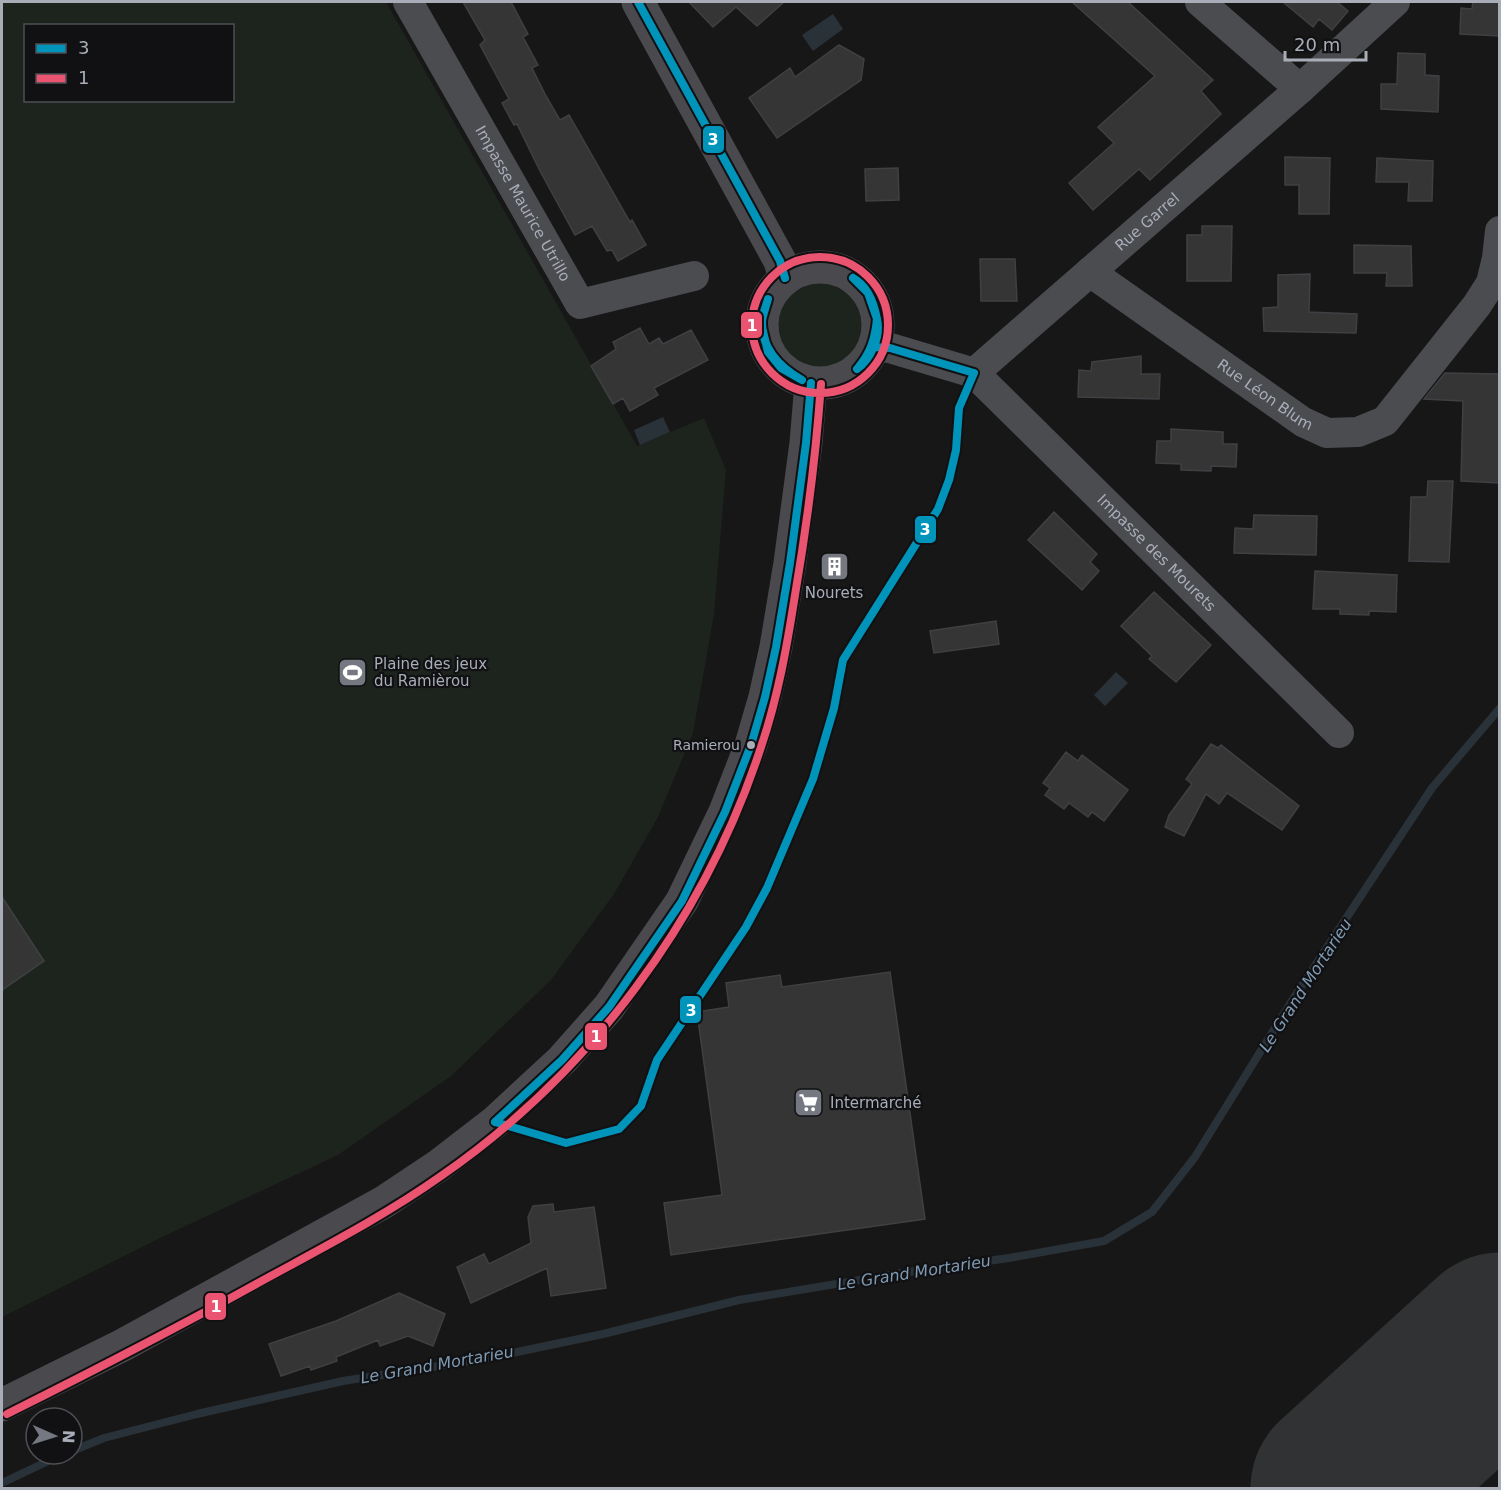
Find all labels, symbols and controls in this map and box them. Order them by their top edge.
legend [24,24,234,102]
scale bar [1285,24,1366,62]
text: 20 m [1294,34,1340,55]
text: 3 [78,37,89,58]
text: 1 [78,67,89,88]
street label: Impasse Maurice Utrillo [471,122,574,285]
line badge: 3 [702,125,725,154]
text: 3 [707,130,719,149]
street label: Rue Garrel [1112,189,1183,255]
line badge: 1 [740,311,763,339]
text: 1 [746,316,758,335]
street label: Rue Léon Blum [1214,355,1316,434]
street label: Impasse des Mourets [1093,491,1220,615]
line badge: 3 [914,515,937,544]
text: 3 [919,520,931,539]
building icon: Nourets [818,550,850,582]
place label: Nourets [805,584,864,602]
place label: Plaine des jeux du Ramièrou [374,655,487,690]
sports icon: Plaine des jeux du Ramièrou [337,657,369,689]
place label: Ramierou [673,737,740,753]
marker: Ramierou [745,739,757,751]
water label: Le Grand Mortarieu [1255,915,1356,1056]
line badge: 3 [679,995,702,1024]
text: 3 [685,1001,697,1020]
line badge: 1 [584,1022,608,1051]
text: 1 [590,1027,602,1046]
supermarket icon: Intermarché [793,1087,825,1119]
place label: Intermarché [830,1094,922,1112]
water label: Le Grand Mortarieu [836,1251,992,1294]
line badge: 1 [204,1292,227,1321]
text: 1 [210,1297,222,1316]
water label: Le Grand Mortarieu [359,1342,515,1387]
north arrow [24,1406,84,1466]
text: N [59,1430,78,1444]

